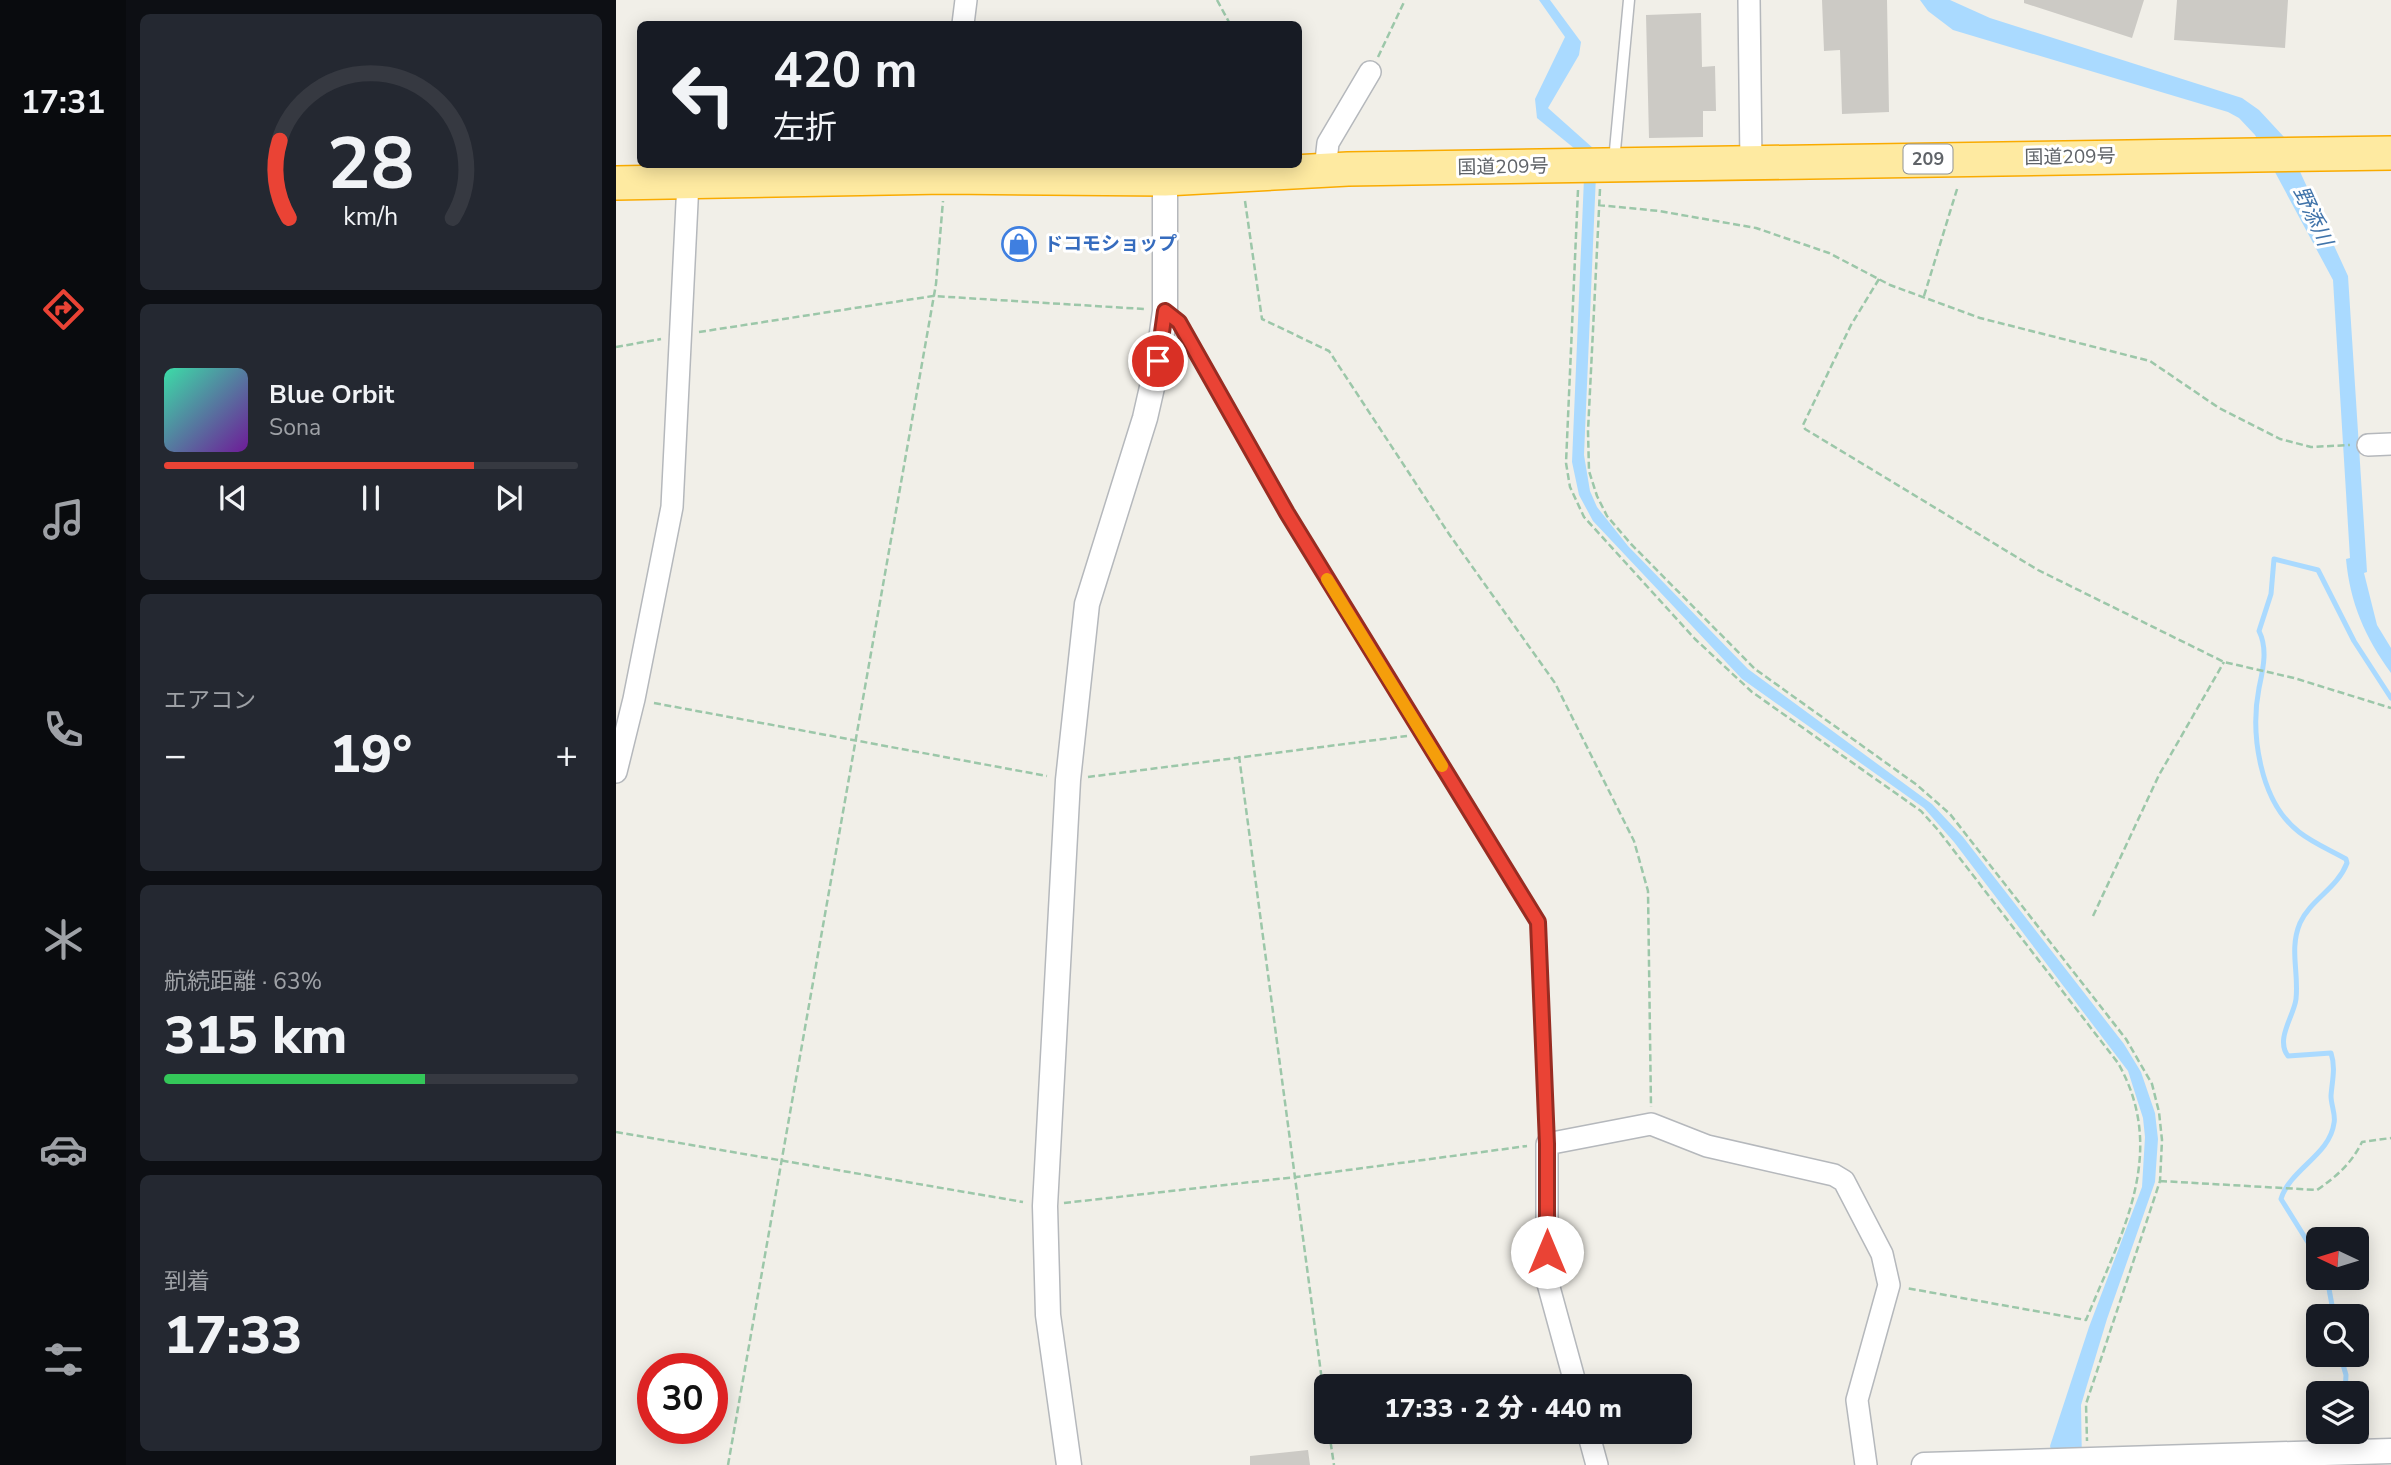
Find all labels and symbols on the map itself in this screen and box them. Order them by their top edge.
street label: 国道209号 [2024,143,2116,171]
road number: 209 [1904,144,1952,174]
street label: 国道209号 [1457,153,1549,181]
water label: 野添川 [2287,182,2340,252]
shop icon: ドコモショップ [1000,225,1038,263]
place label: ドコモショップ [1044,231,1177,257]
pin [1128,331,1188,391]
position arrow [1510,1215,1584,1289]
north arrow [2306,1227,2370,1290]
speed limit sign: 30 [637,1353,728,1444]

